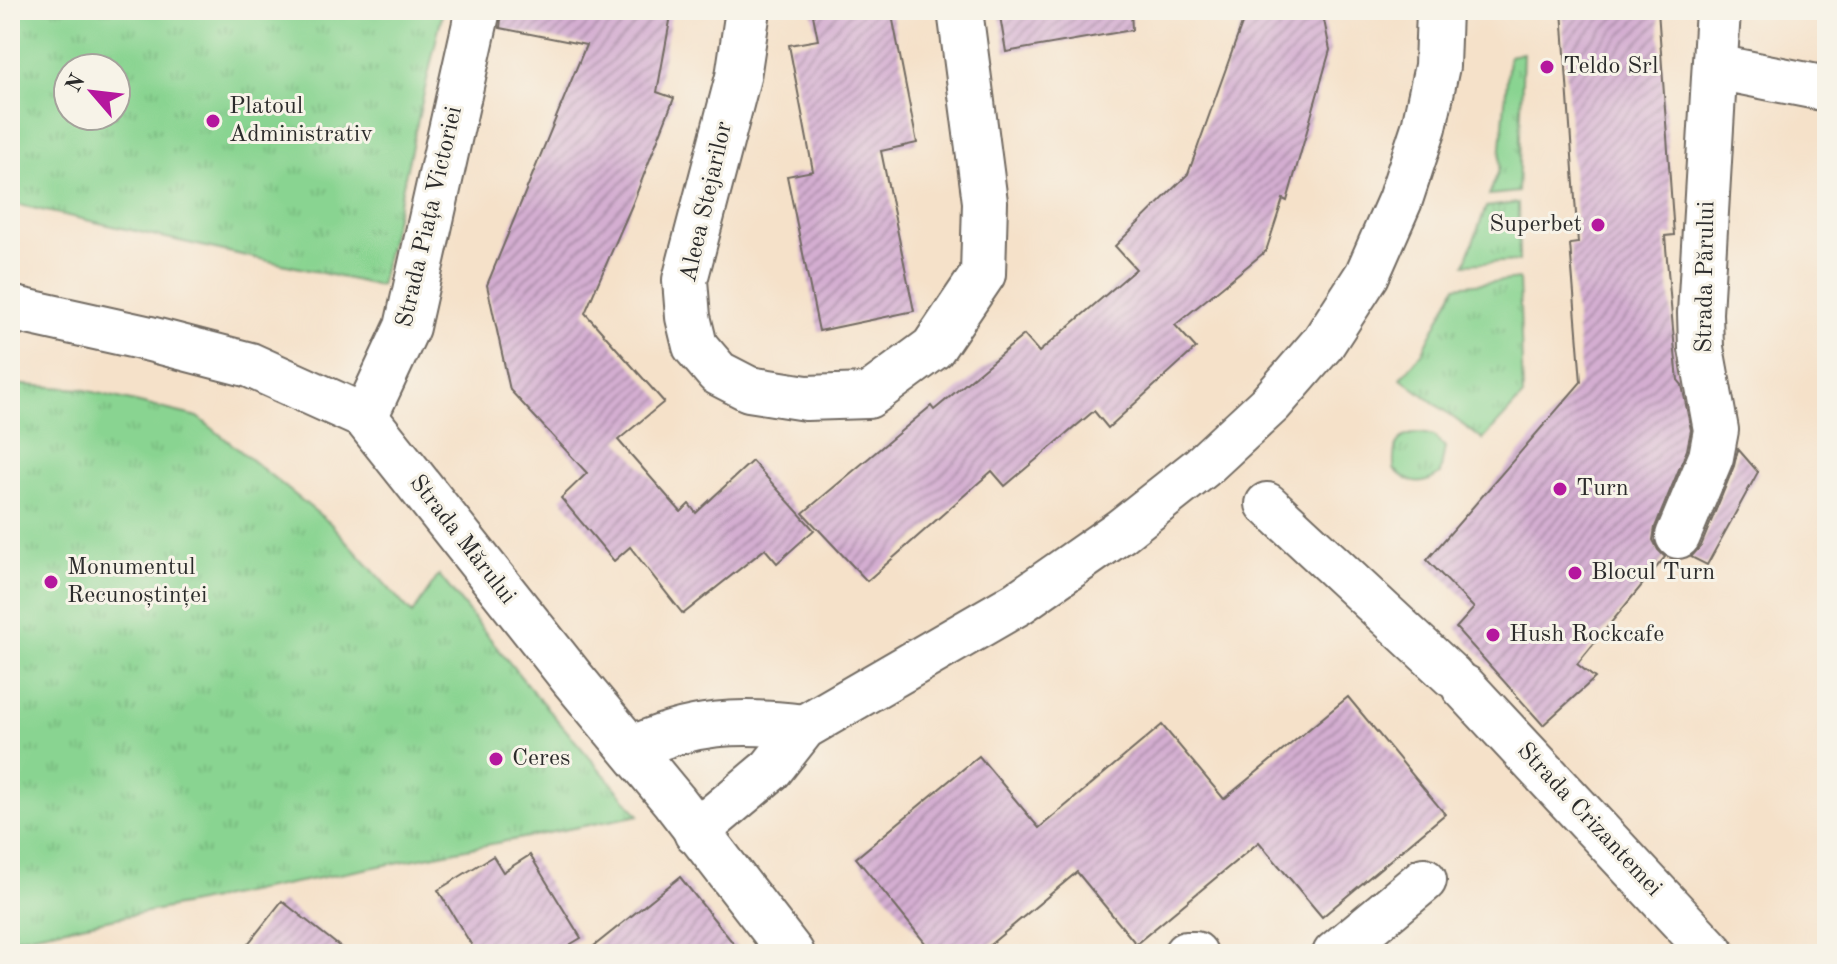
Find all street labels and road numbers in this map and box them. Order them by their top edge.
street label: Strada Piața Victoriei [393,104,467,330]
street label: Aleea Stejarilor [677,119,737,285]
street label: Strada Părului [1693,201,1719,353]
street label: Strada Mărului [404,471,520,609]
street label: Strada Crizantemei [1512,739,1666,901]

